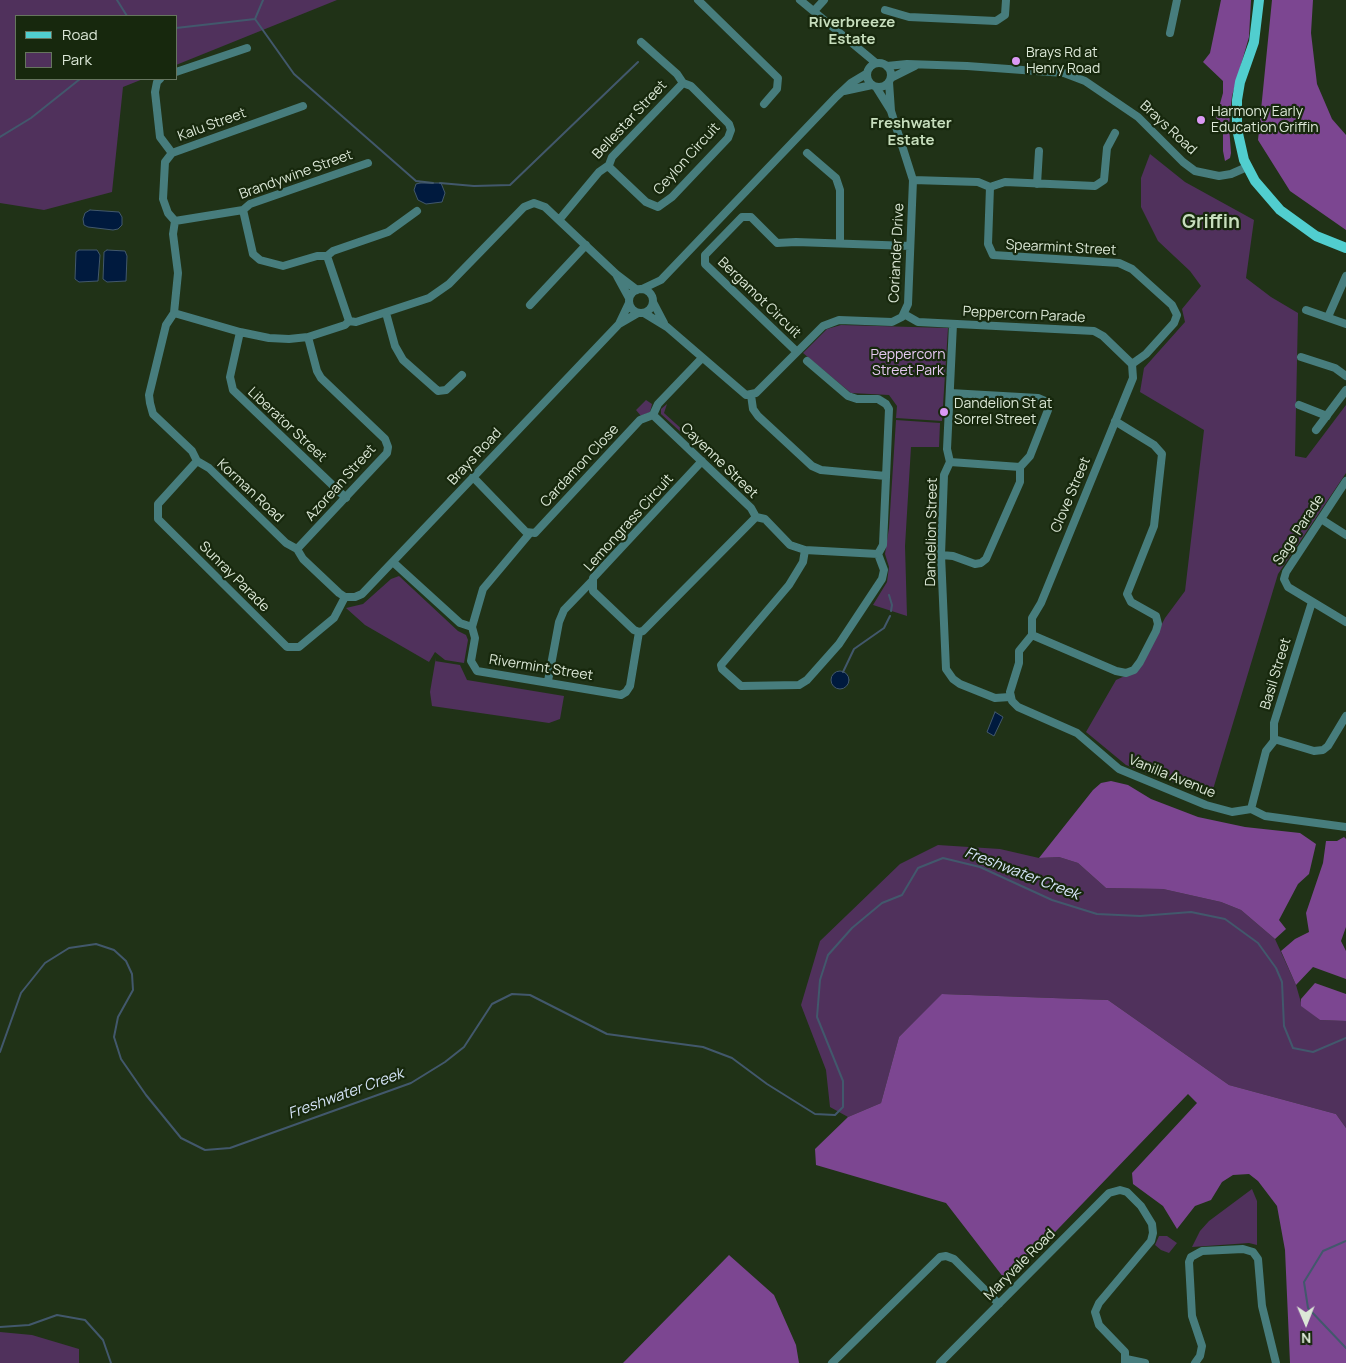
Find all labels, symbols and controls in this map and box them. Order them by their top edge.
district label: Riverbreeze Estate [809,14,895,49]
legend [15,15,178,80]
text: Road [62,24,98,45]
place label: Brays Rd at Henry Road [1026,45,1100,78]
text: Park [62,49,92,70]
marker: Brays Rd at Henry Road [1010,55,1022,67]
street label: Bellestar Street [589,77,671,163]
street label: Brays Road [1136,98,1200,158]
place label: Harmony Early Education Griffin [1211,104,1319,136]
street label: Kalu Street [175,105,249,145]
marker: Harmony Early Education Griffin [1195,114,1207,126]
district label: Freshwater Estate [870,115,952,150]
street label: Ceylon Circuit [650,119,724,199]
street label: Brandywine Street [237,147,355,203]
street label: Coriander Drive [886,203,908,303]
district label: Griffin [1182,212,1240,234]
street label: Spearmint Street [1005,237,1117,259]
street label: Bergamot Circuit [714,254,804,342]
street label: Peppercorn Parade [962,303,1086,327]
park label: Peppercorn Street Park [870,347,946,380]
street label: Liberator Street [244,384,330,466]
place label: Dandelion St at Sorrel Street [954,396,1052,428]
marker: Dandelion St at Sorrel Street [938,406,950,418]
street label: Cayenne Street [677,420,761,502]
street label: Cardamon Close [537,421,623,511]
street label: Brays Road [445,425,505,489]
street label: Azorean Street [302,441,380,525]
street label: Clove Street [1048,455,1094,535]
street label: Korman Road [213,456,287,526]
street label: Lemongrass Circuit [581,471,677,575]
street label: Dandelion Street [923,477,941,587]
street label: Sage Parade [1270,492,1328,568]
street label: Sunray Parade [195,538,273,616]
street label: Basil Street [1257,636,1295,712]
street label: Rivermint Street [488,651,594,685]
street label: Vanilla Avenue [1126,752,1218,802]
water label: Freshwater Creek [962,844,1082,904]
water label: Freshwater Creek [286,1065,406,1123]
street label: Maryvale Road [981,1226,1059,1304]
north arrow [1281,1298,1331,1348]
text: N [1301,1329,1311,1348]

